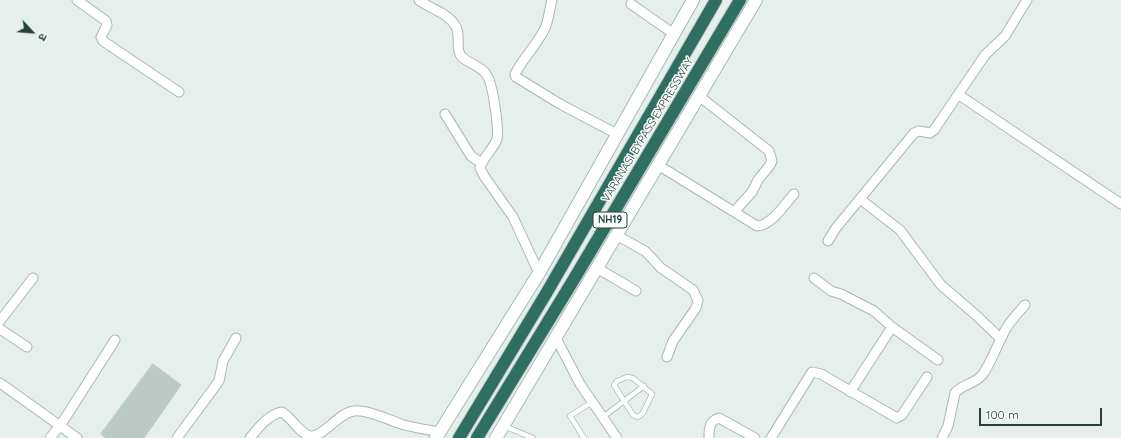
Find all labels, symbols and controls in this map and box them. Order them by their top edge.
north arrow [12,12,52,52]
text: उ [35,31,50,43]
street label: VARANASI BYPASS EXPRESSWAY [600,56,696,204]
road number: NH19 [593,212,627,228]
scale bar [981,400,1104,426]
text: 100 m [986,407,1019,422]

